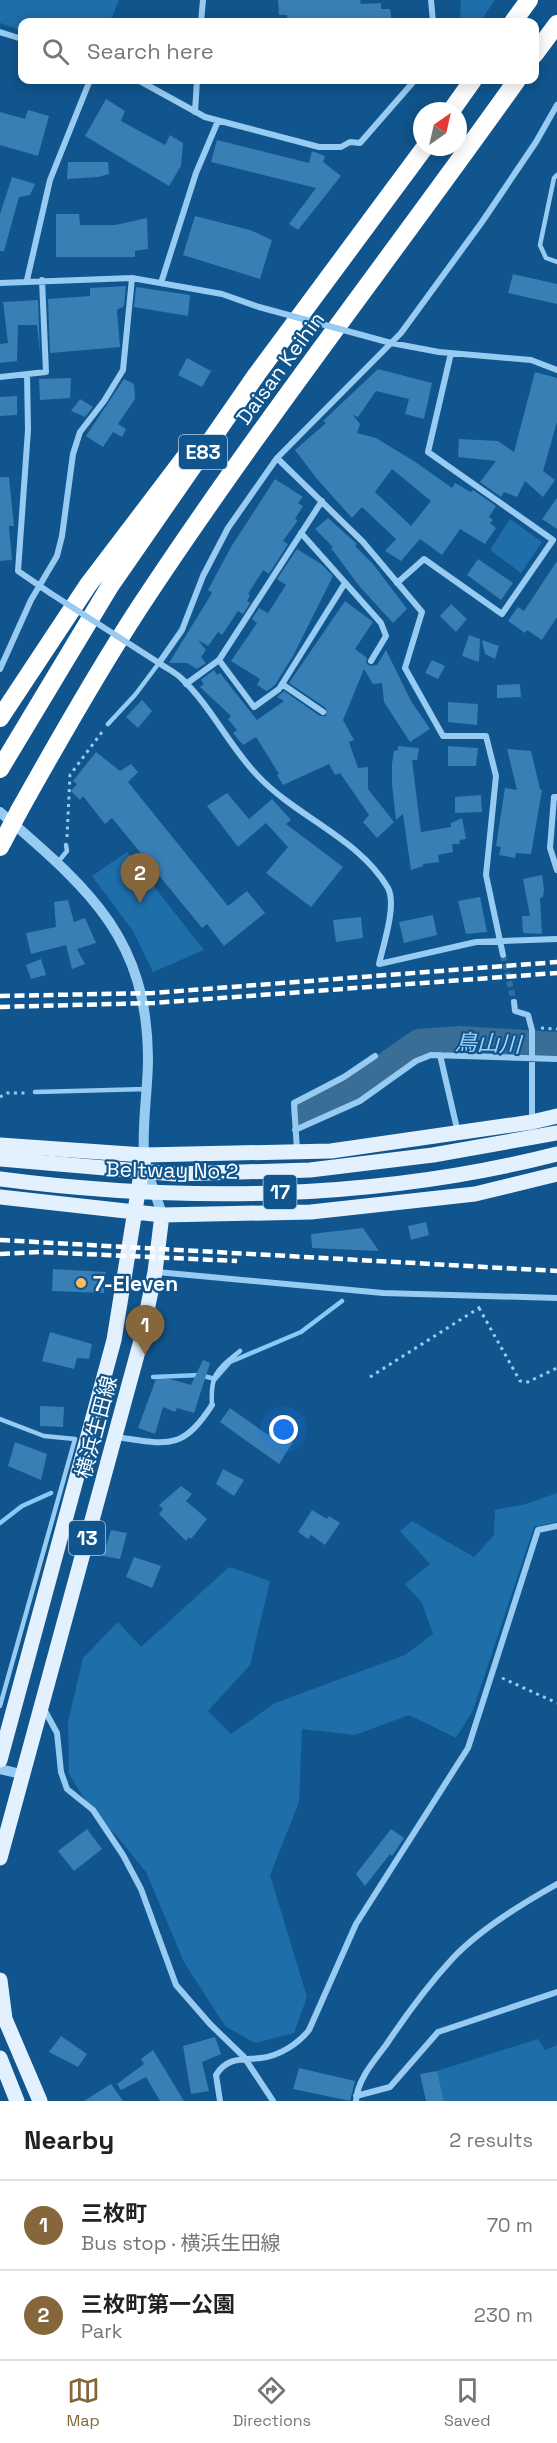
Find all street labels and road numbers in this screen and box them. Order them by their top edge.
street label: Daisan Keihin [230,306,330,430]
road number: E83 [179,435,227,469]
street label: Beltway No.2 [105,1155,239,1185]
road number: 17 [264,1175,296,1209]
street label: 横浜生田線 [69,1373,123,1481]
road number: 13 [69,1521,105,1555]

